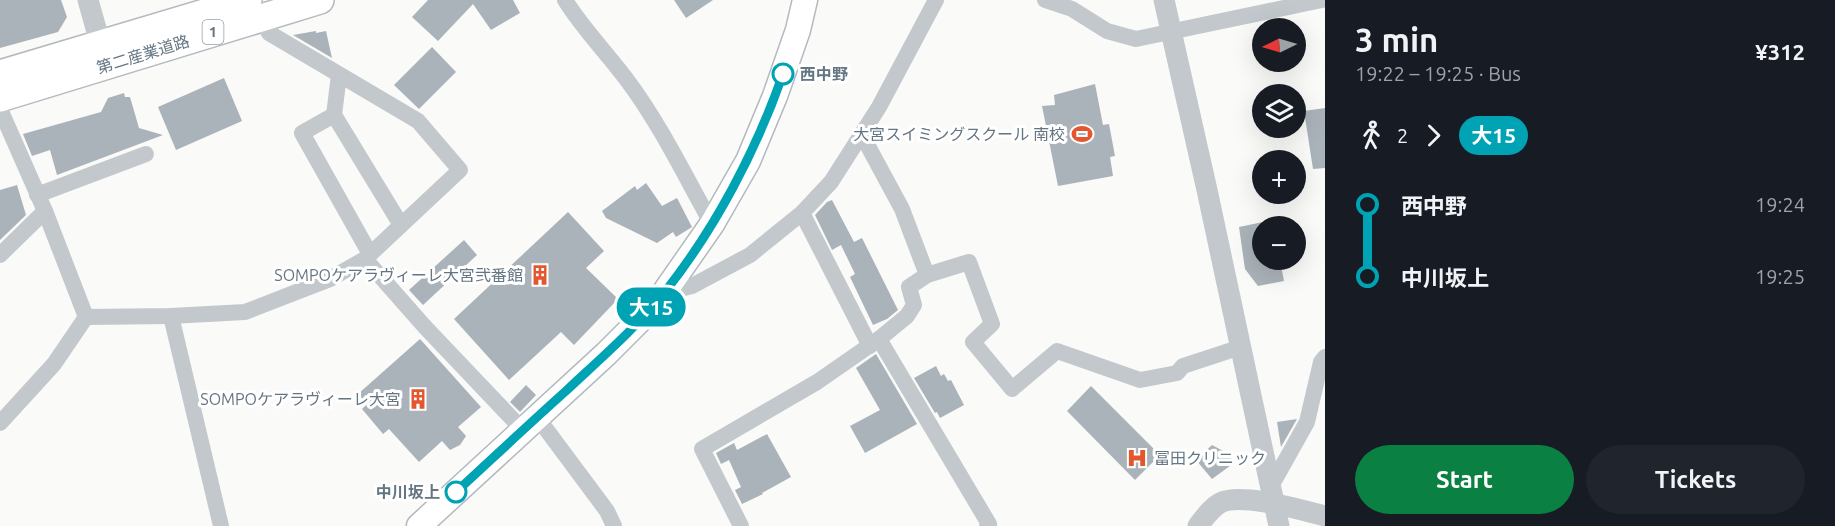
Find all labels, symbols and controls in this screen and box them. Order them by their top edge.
north arrow [1252,18,1306,72]
map controls [1252,18,1306,270]
road number: 1 [202,20,224,44]
text: 3 min [1355,21,1438,58]
street label: 第二産業道路 [94,31,192,77]
text: ¥312 [1755,39,1805,64]
text: 19:22 – 19:25 · Bus [1355,62,1521,85]
marker: 西中野 [772,63,794,85]
place label: 西中野 [800,65,848,83]
button: layers [1252,84,1306,138]
icon: walk [1355,119,1388,152]
icon: forward [1417,119,1450,152]
sports icon: 大宮スイミングスクール 南校 [1070,122,1094,146]
text: 大15 [1471,123,1516,147]
text: 2 [1397,124,1408,147]
place label: 大宮スイミングスクール 南校 [853,125,1065,143]
button: + [1252,150,1306,204]
text: 西中野 [1401,193,1467,218]
text: 19:24 [1755,193,1805,216]
button: − [1252,216,1306,270]
building icon: SOMPOケアラヴィーレ大宮弐番館 [528,263,552,287]
text: 中川坂上 [1401,265,1489,290]
text: 19:25 [1755,265,1805,288]
place label: SOMPOケアラヴィーレ大宮弐番館 [274,266,523,284]
line badge: 大15 [616,288,686,326]
text: 大15 [629,295,673,319]
building icon: SOMPOケアラヴィーレ大宮 [406,387,430,411]
place label: SOMPOケアラヴィーレ大宮 [200,390,401,408]
button: Start [1355,445,1574,514]
button: Tickets [1586,445,1805,514]
hospital icon: 冨田クリニック [1125,446,1149,470]
place label: 冨田クリニック [1154,449,1266,467]
marker: 中川坂上 [445,481,467,503]
place label: 中川坂上 [376,483,440,501]

